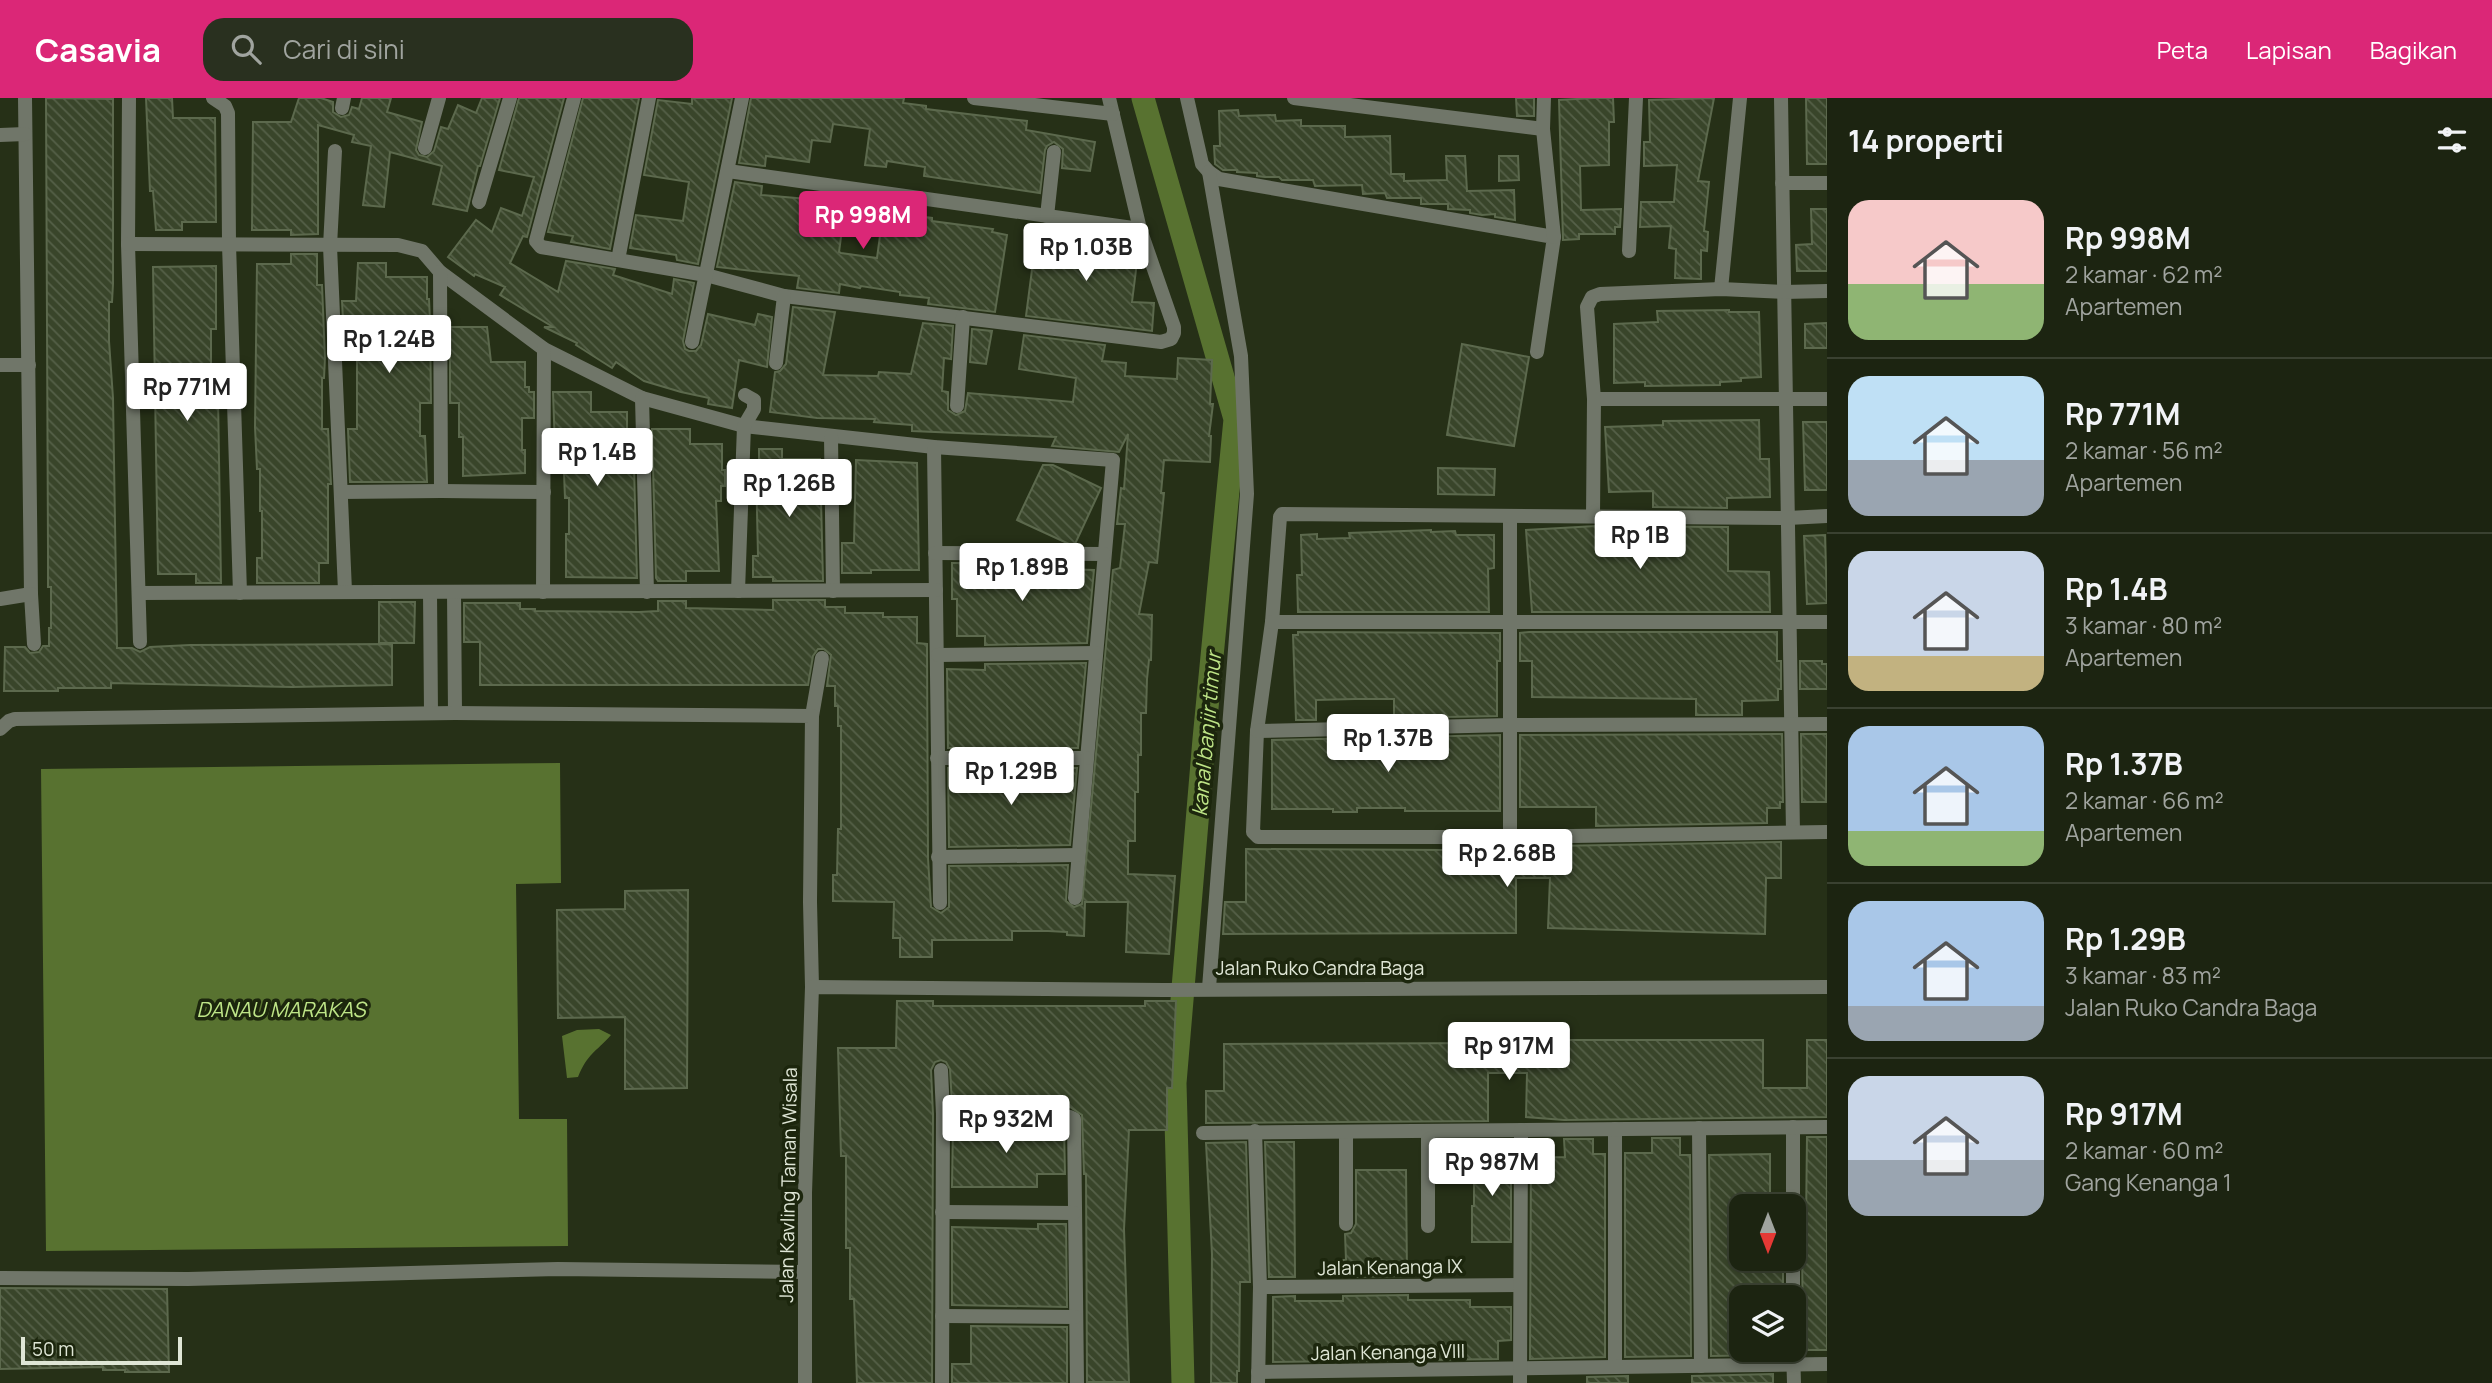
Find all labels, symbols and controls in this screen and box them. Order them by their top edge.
search box [203,18,693,81]
text: Casavia [35,27,161,72]
icon: search [227,30,265,68]
text: Cari di sini [283,31,405,67]
text: Peta [2157,33,2208,66]
text: Lapisan [2246,33,2332,66]
text: Bagikan [2370,33,2457,66]
text: 14 properti [1848,120,2004,161]
icon: filters [2433,121,2471,159]
pin: Rp 998M [798,192,928,251]
text: Rp 998M [815,198,911,230]
text: Rp 998M [2065,217,2191,258]
pin: Rp 1.03B [1014,223,1158,283]
icon: home [1904,228,1988,312]
text: Rp 1.03B [1039,230,1133,262]
text: 2 kamar · 62 m² [2065,258,2223,290]
text: Apartemen [2065,290,2182,322]
pin: Rp 1.24B [317,316,461,375]
text: Rp 1.24B [343,322,435,354]
pin: Rp 771M [122,364,252,423]
text: Rp 771M [143,370,231,402]
text: Rp 771M [2065,393,2180,434]
icon: home [1904,404,1988,488]
pin: Rp 1.4B [532,428,662,488]
text: 2 kamar · 56 m² [2065,434,2223,466]
text: Rp 1.4B [558,435,636,467]
pin: Rp 1.26B [717,460,861,519]
text: Rp 1.26B [743,466,835,498]
text: Apartemen [2065,466,2182,498]
pin: Rp 1B [1591,512,1689,571]
text: Rp 1B [1611,518,1669,550]
pin: Rp 1.89B [950,544,1094,603]
text: Rp 1.89B [976,550,1068,582]
text: Rp 1.4B [2065,568,2168,609]
icon: home [1904,579,1988,663]
text: 3 kamar · 80 m² [2065,609,2222,641]
text: Apartemen [2065,641,2182,673]
water label: kanal banjir timur [1185,648,1227,817]
pin: Rp 1.37B [1316,714,1460,774]
text: Rp 1.37B [1343,721,1433,753]
text: Rp 1.37B [2065,743,2183,784]
pin: Rp 1.29B [939,748,1083,807]
text: Rp 1.29B [965,754,1057,786]
icon: home [1904,754,1988,838]
text: 2 kamar · 66 m² [2065,784,2224,816]
text: Apartemen [2065,816,2182,848]
pin: Rp 2.68B [1435,830,1579,889]
text: Rp 2.68B [1458,836,1556,868]
text: Rp 1.29B [2065,918,2186,959]
icon: home [1904,929,1988,1013]
street label: Jalan Ruko Candra Baga [1216,955,1424,981]
text: 3 kamar · 83 m² [2065,959,2221,991]
text: Jalan Ruko Candra Baga [2065,991,2317,1023]
water label: DANAU MARAKAS [197,995,368,1023]
pin: Rp 917M [1444,1023,1574,1082]
text: Rp 917M [1464,1029,1554,1061]
street label: Jalan Kavling Taman Wisala [773,1067,803,1303]
text: Rp 917M [2065,1093,2183,1134]
pin: Rp 932M [941,1096,1071,1155]
text: Rp 932M [959,1102,1053,1134]
icon: home [1904,1104,1988,1188]
text: 2 kamar · 60 m² [2065,1134,2223,1166]
pin: Rp 987M [1427,1138,1557,1198]
text: Rp 987M [1445,1145,1539,1177]
text: Gang Kenanga 1 [2065,1166,2232,1198]
north arrow [1729,1194,1806,1270]
map controls [1729,1194,1806,1362]
street label: Jalan Kenanga IX [1317,1253,1463,1281]
button: layers [1729,1285,1806,1362]
scale bar [21,1334,182,1366]
text: 50 m [32,1336,74,1362]
street label: Jalan Kenanga VIII [1311,1338,1465,1366]

